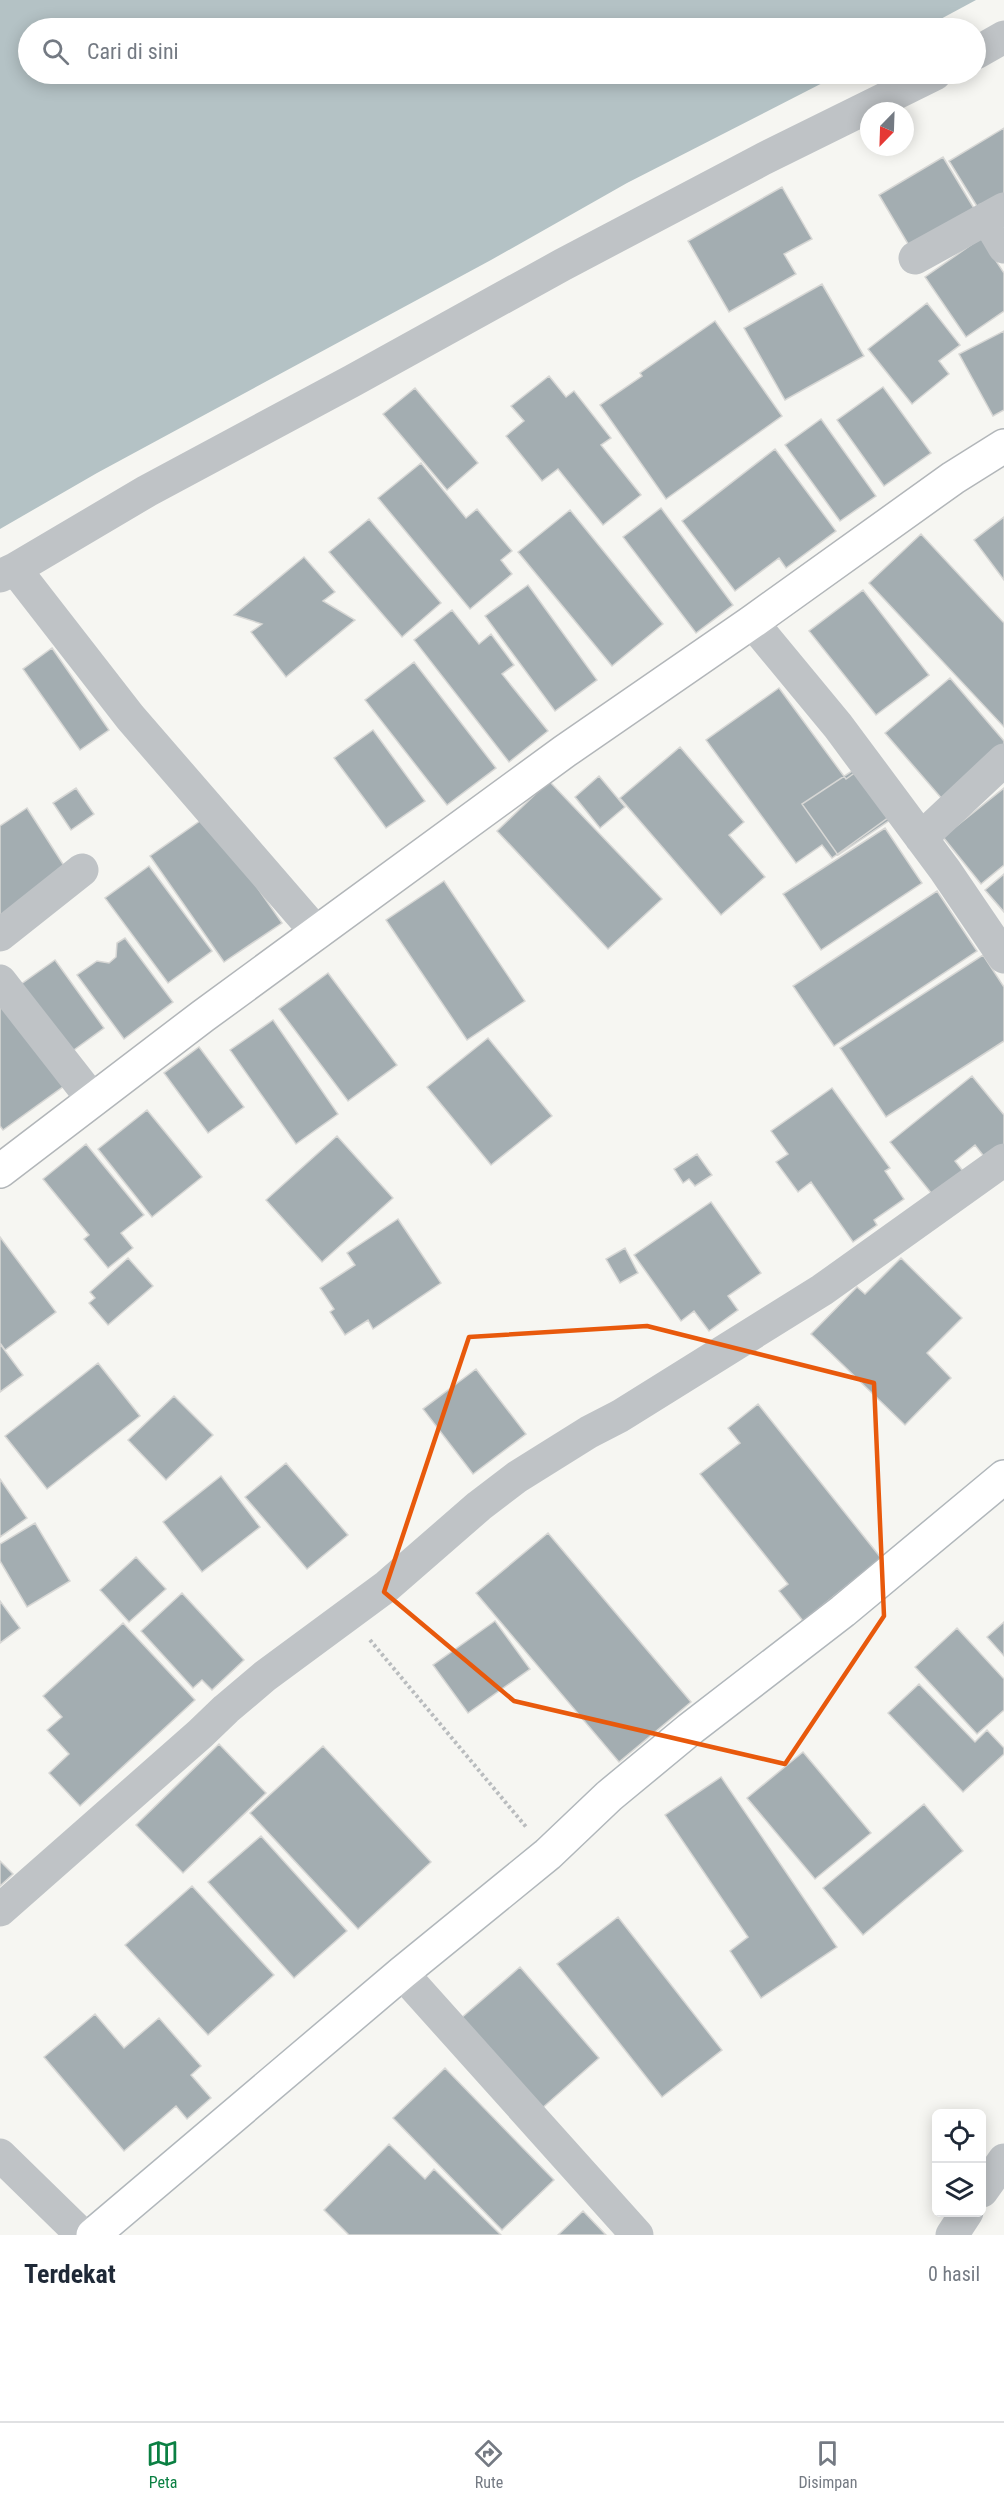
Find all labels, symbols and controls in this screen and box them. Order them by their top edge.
search box [18,18,986,84]
icon: search [39,35,72,68]
text: Cari di sini [87,39,179,64]
north arrow [860,102,914,156]
map controls [932,2109,986,2217]
button: locate [932,2109,986,2163]
button: layers [932,2163,986,2217]
text: Terdekat [24,2259,116,2289]
text: 0 hasil [928,2262,980,2286]
tab: Peta [146,2437,179,2492]
tab: Rute [472,2437,505,2492]
tab: Disimpan [798,2437,858,2492]

